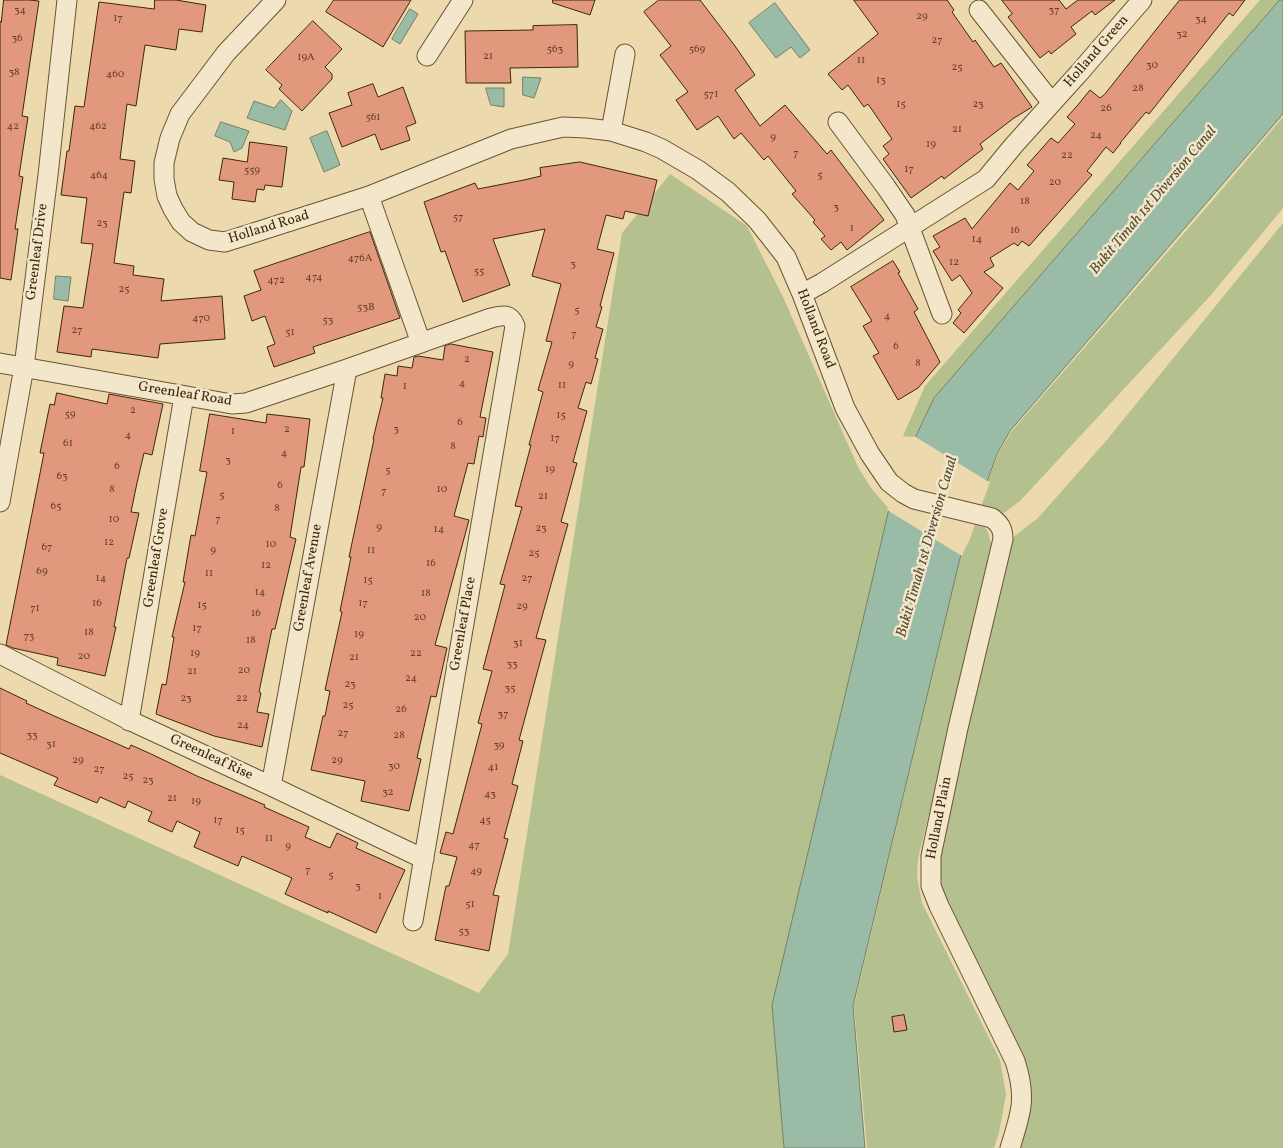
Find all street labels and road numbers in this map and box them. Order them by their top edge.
street label: Holland Green [1061,13,1133,91]
street label: Greenleaf Drive [24,203,52,301]
street label: Holland Road [226,208,312,248]
street label: Holland Road [792,287,838,371]
street label: Greenleaf Road [137,379,233,411]
street label: Greenleaf Grove [141,507,173,609]
street label: Greenleaf Avenue [291,523,327,633]
street label: Greenleaf Place [447,576,481,672]
street label: Greenleaf Rise [167,731,255,785]
street label: Holland Plain [924,775,956,861]

